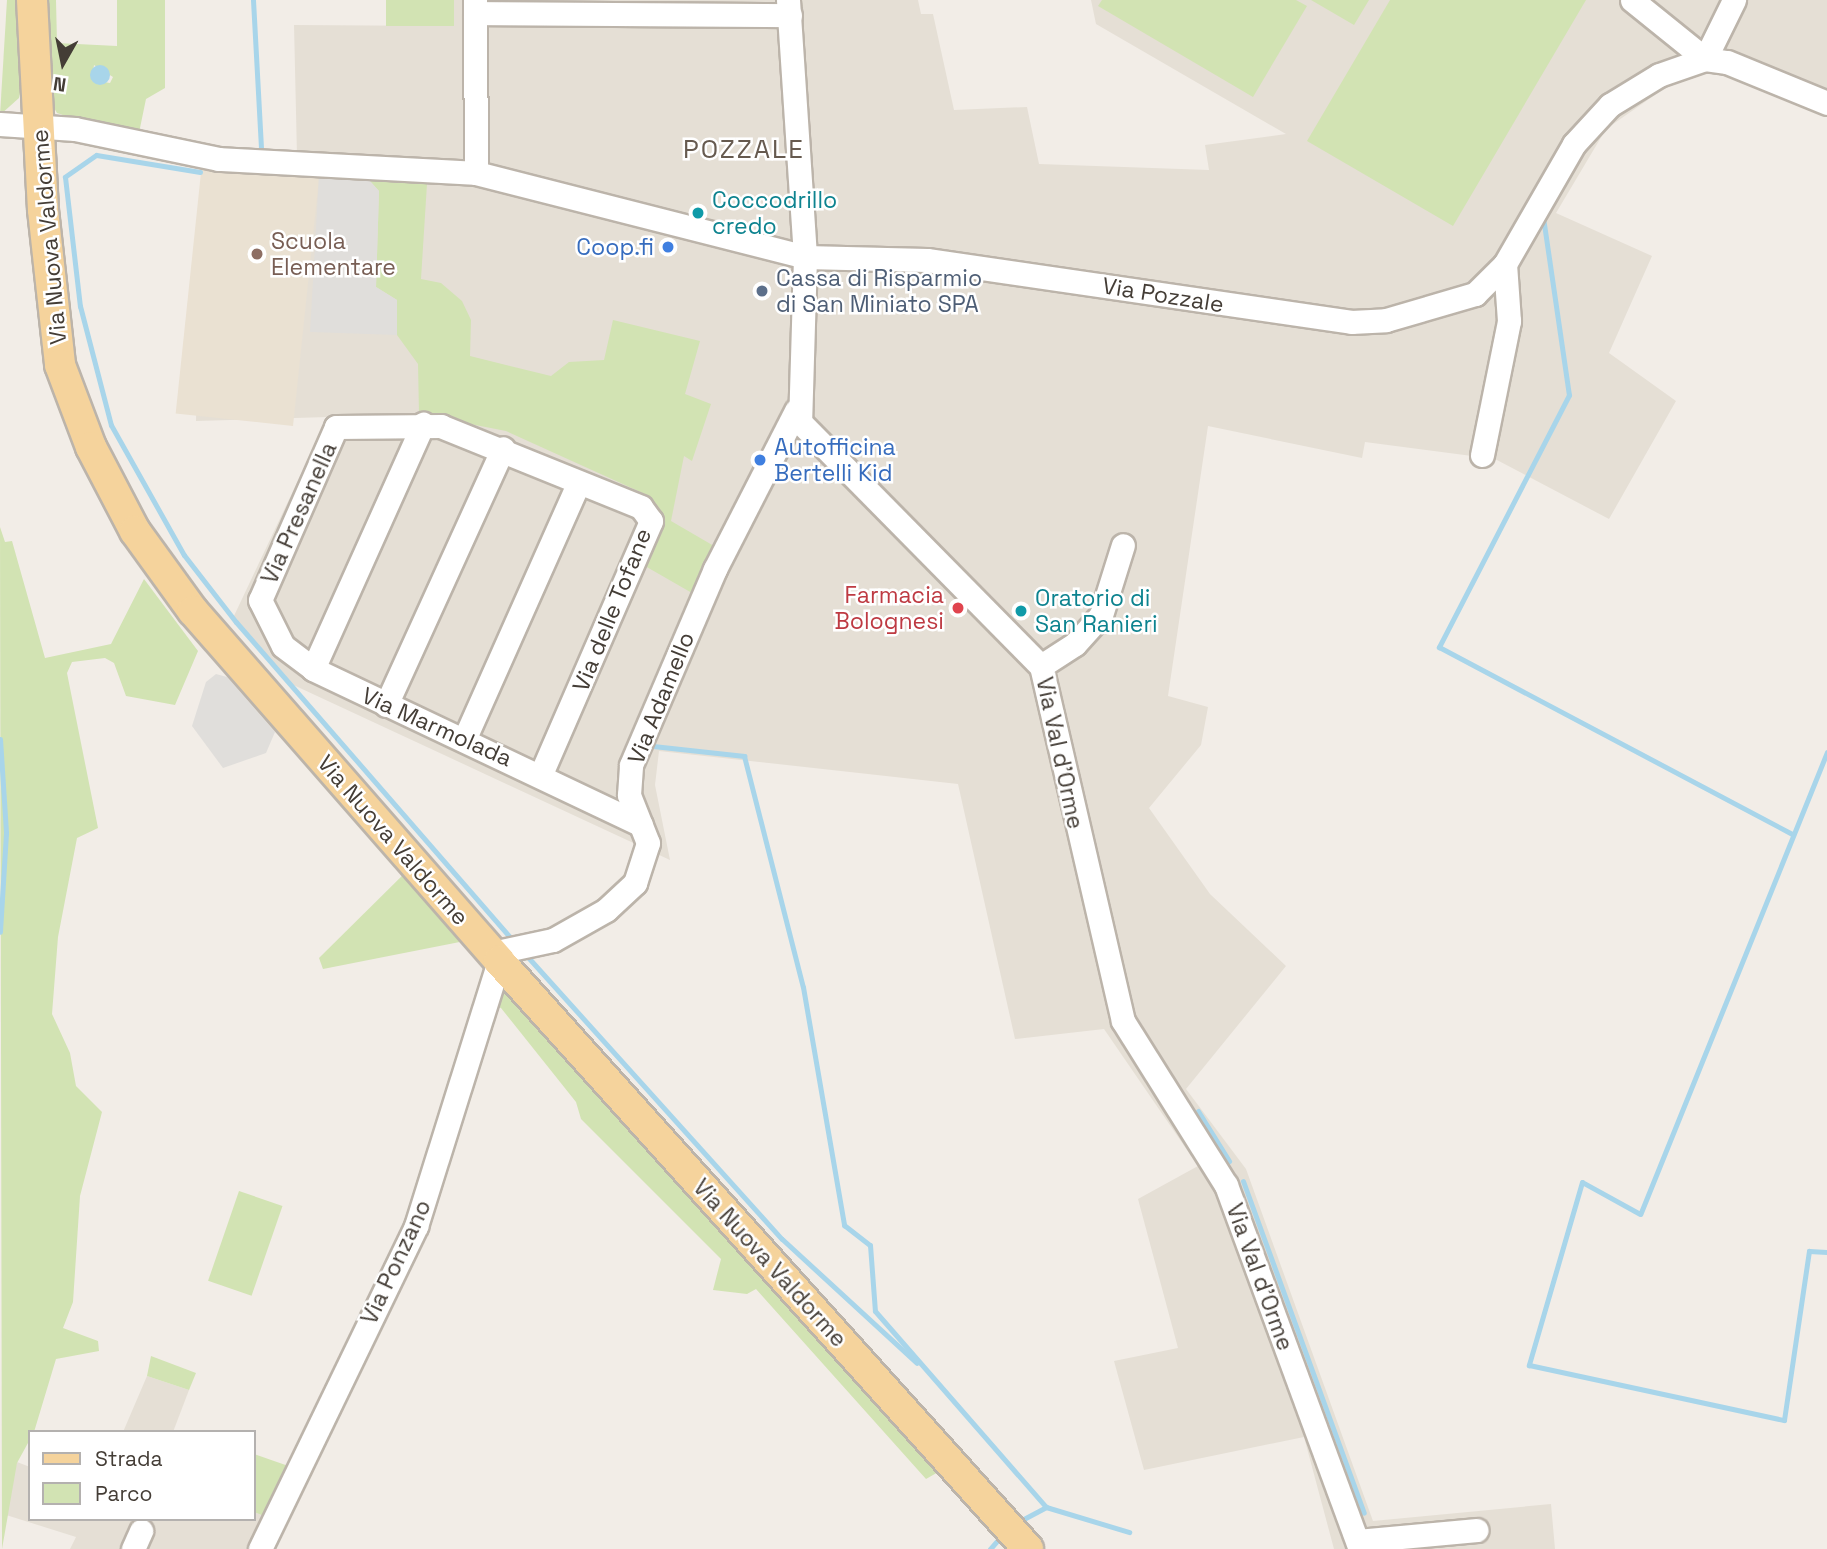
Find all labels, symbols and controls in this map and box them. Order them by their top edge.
north arrow [28,28,98,98]
text: N [51,71,68,98]
street label: Via Nuova Valdorme [26,128,72,346]
district label: POZZALE [684,134,804,166]
place label: Coccodrillo credo [712,186,837,240]
marker: Coccodrillo credo [690,205,706,221]
place label: Scuola Elementare [271,227,396,281]
place label: Coop.fi [576,233,654,261]
marker: Coop.fi [660,239,676,255]
marker: Scuola Elementare [249,246,265,262]
place label: Cassa di Risparmio di San Miniato SPA [776,264,982,318]
street label: Via Pozzale [1100,272,1226,318]
marker: Cassa di Risparmio di San Miniato SPA [754,283,770,299]
place label: Autofficina Bertelli Kid [774,433,896,487]
street label: Via Presanella [255,438,343,588]
marker: Autofficina Bertelli Kid [752,452,768,468]
street label: Via delle Tofane [567,524,657,696]
place label: Farmacia Bolognesi [834,581,944,635]
place label: Oratorio di San Ranieri [1035,584,1158,638]
marker: Farmacia Bolognesi [950,600,966,616]
marker: Oratorio di San Ranieri [1013,603,1029,619]
street label: Via Adamello [622,628,700,768]
street label: Via Val d'Orme [1030,674,1090,832]
street label: Via Marmolada [358,682,516,772]
street label: Via Nuova Valdorme [312,749,474,931]
street label: Via Nuova Valdorme [687,1173,853,1353]
street label: Via Ponzano [355,1195,437,1329]
street label: Via Val d'Orme [1221,1199,1299,1355]
legend [28,1430,256,1521]
text: Strada [95,1445,162,1472]
text: Parco [95,1480,153,1507]

